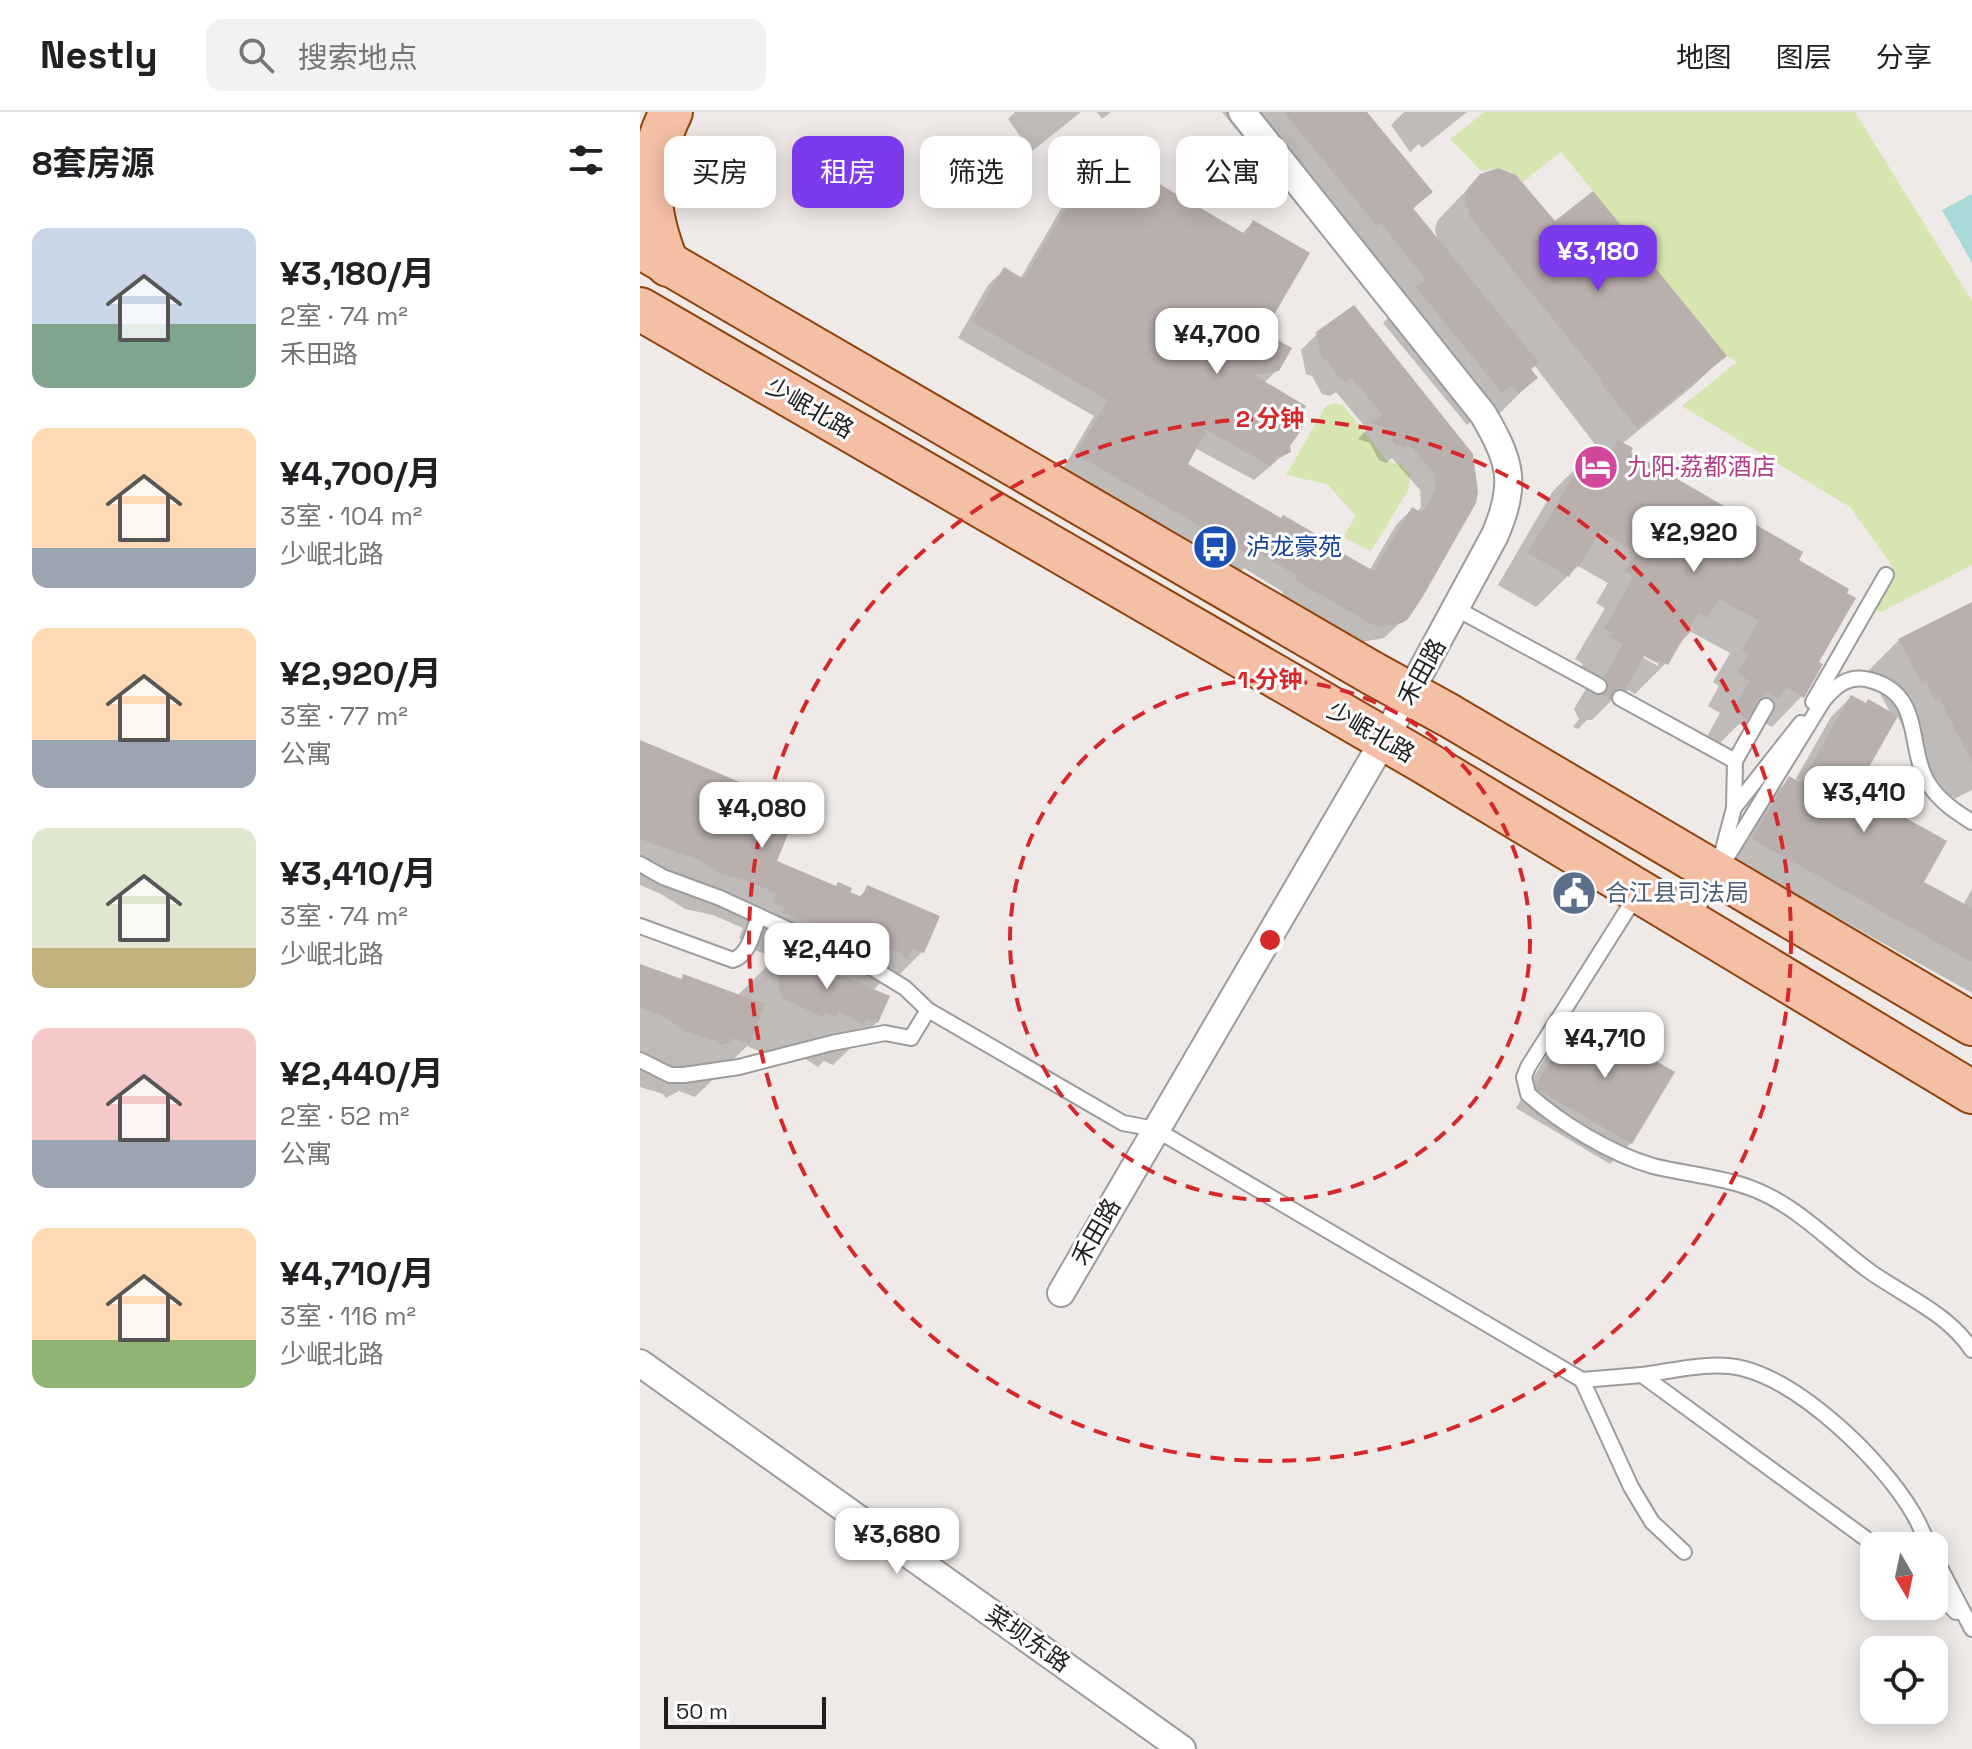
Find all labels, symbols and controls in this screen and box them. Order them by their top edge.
search box [206,19,766,91]
text: Nestly [40,31,158,79]
icon: search [234,33,278,77]
text: 搜索地点 [298,38,418,77]
text: 地图 [1676,39,1732,75]
text: 图层 [1776,39,1832,75]
text: 分享 [1876,39,1932,75]
chip: 买房 [664,136,776,208]
chip: 租房 [792,136,904,208]
chip: 筛选 [920,136,1032,208]
chip: 新上 [1048,136,1160,208]
chip: 公寓 [1176,136,1288,208]
icon: filters [564,138,608,182]
text: 8套房源 [32,142,154,185]
pin: ¥3,180 [1533,225,1663,293]
text: ¥3,180 [1557,234,1639,268]
text: ¥3,180/月 [280,252,435,295]
icon: home [96,260,192,356]
text: 2室 · 74 m² [280,299,408,333]
pin: ¥4,700 [1152,308,1282,376]
text: ¥4,700 [1173,317,1261,351]
text: 禾田路 [280,337,358,371]
street label: 少岷北路 [761,370,860,445]
text: 2 分钟 [1236,403,1304,434]
hotel icon: 九阳·荔都酒店 [1572,443,1620,491]
place label: 九阳·荔都酒店 [1627,451,1776,482]
text: ¥4,700/月 [280,452,442,495]
icon: home [96,460,192,556]
text: 3室 · 104 m² [280,499,422,533]
pin: ¥2,920 [1629,506,1759,574]
text: ¥2,920 [1650,515,1738,549]
bus stop icon: 泸龙豪苑 [1191,523,1239,571]
place label: 泸龙豪苑 [1246,531,1342,562]
text: 少岷北路 [280,537,384,571]
street label: 禾田路 [1391,633,1453,711]
text: ¥2,920/月 [280,652,442,695]
icon: home [96,660,192,756]
text: 1 分钟 [1238,664,1302,695]
street label: 少岷北路 [1322,694,1421,769]
text: 3室 · 77 m² [280,699,408,733]
text: 公寓 [280,737,332,771]
pin: ¥3,410 [1799,766,1929,834]
text: ¥3,410 [1822,775,1906,809]
pin: ¥4,080 [697,782,827,850]
text: ¥4,080 [717,791,807,825]
text: ¥3,410/月 [280,852,437,895]
icon: home [96,860,192,956]
public building icon: 合江县司法局 [1550,869,1598,917]
place label: 合江县司法局 [1605,877,1749,908]
text: 3室 · 74 m² [280,899,408,933]
pin: ¥2,440 [762,923,892,991]
centre of rings [1256,926,1284,954]
text: ¥2,440 [782,932,872,966]
text: 少岷北路 [280,937,384,971]
pin: ¥4,710 [1540,1012,1670,1080]
text: ¥4,710 [1564,1021,1646,1055]
text: ¥2,440/月 [280,1052,444,1095]
icon: home [96,1060,192,1156]
text: 2室 · 52 m² [280,1099,410,1133]
text: 公寓 [280,1137,332,1171]
street label: 禾田路 [1064,1193,1127,1271]
text: ¥4,710/月 [280,1252,435,1295]
icon: home [96,1260,192,1356]
text: 3室 · 116 m² [280,1299,416,1333]
text: 少岷北路 [280,1337,384,1371]
pin: ¥3,680 [832,1508,962,1576]
text: ¥3,680 [853,1517,941,1551]
north arrow [1860,1532,1948,1620]
map controls [1860,1532,1948,1724]
street label: 菜坝东路 [980,1598,1076,1679]
button: locate [1860,1636,1948,1724]
scale bar [664,1693,826,1729]
text: 50 m [676,1697,728,1725]

